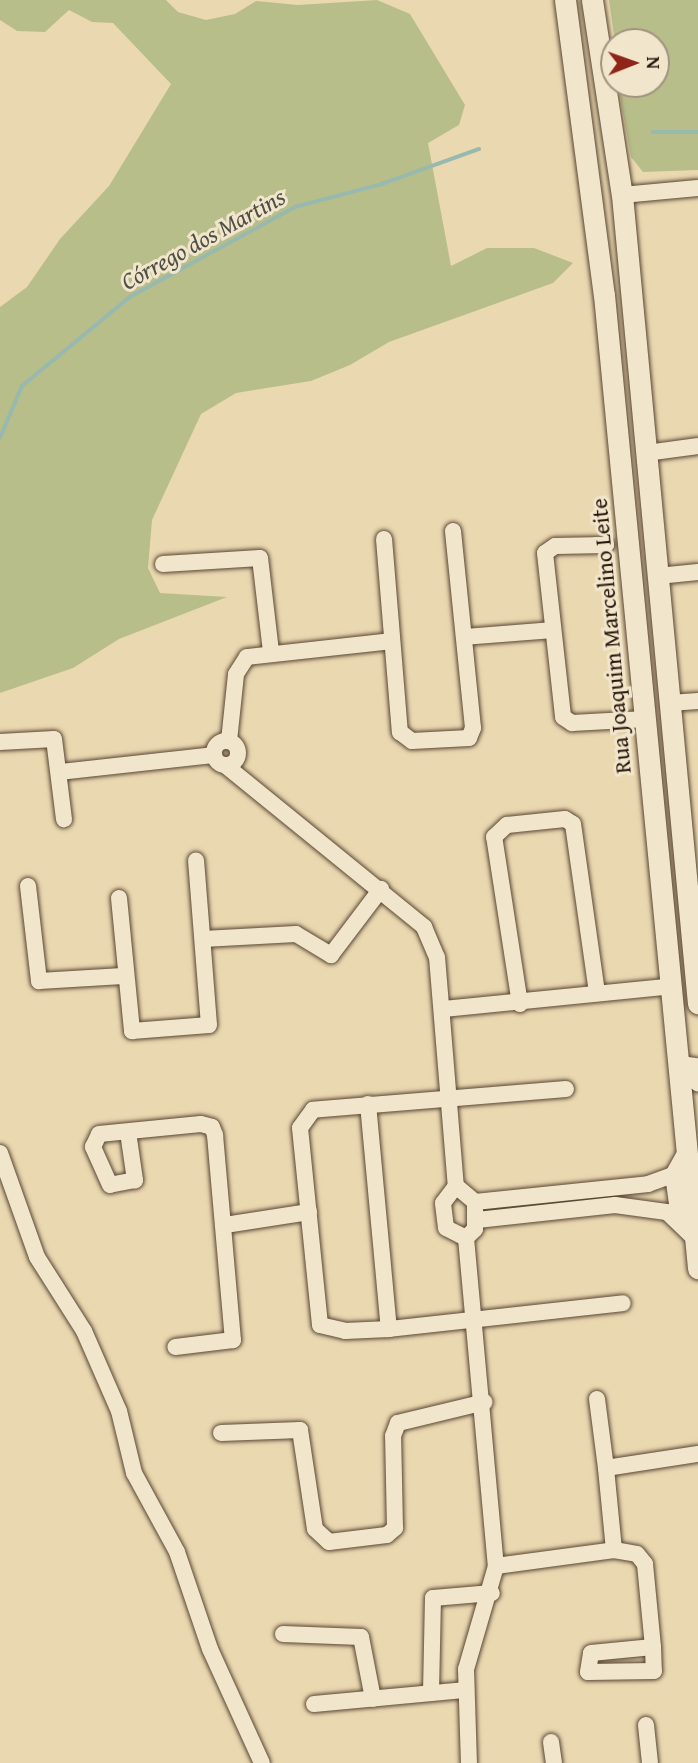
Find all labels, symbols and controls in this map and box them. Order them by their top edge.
north arrow [600,28,670,98]
text: N [640,56,668,69]
water label: Córrego dos Martins [116,182,290,296]
street label: Rua Joaquim Marcelino Leite [585,497,637,775]

